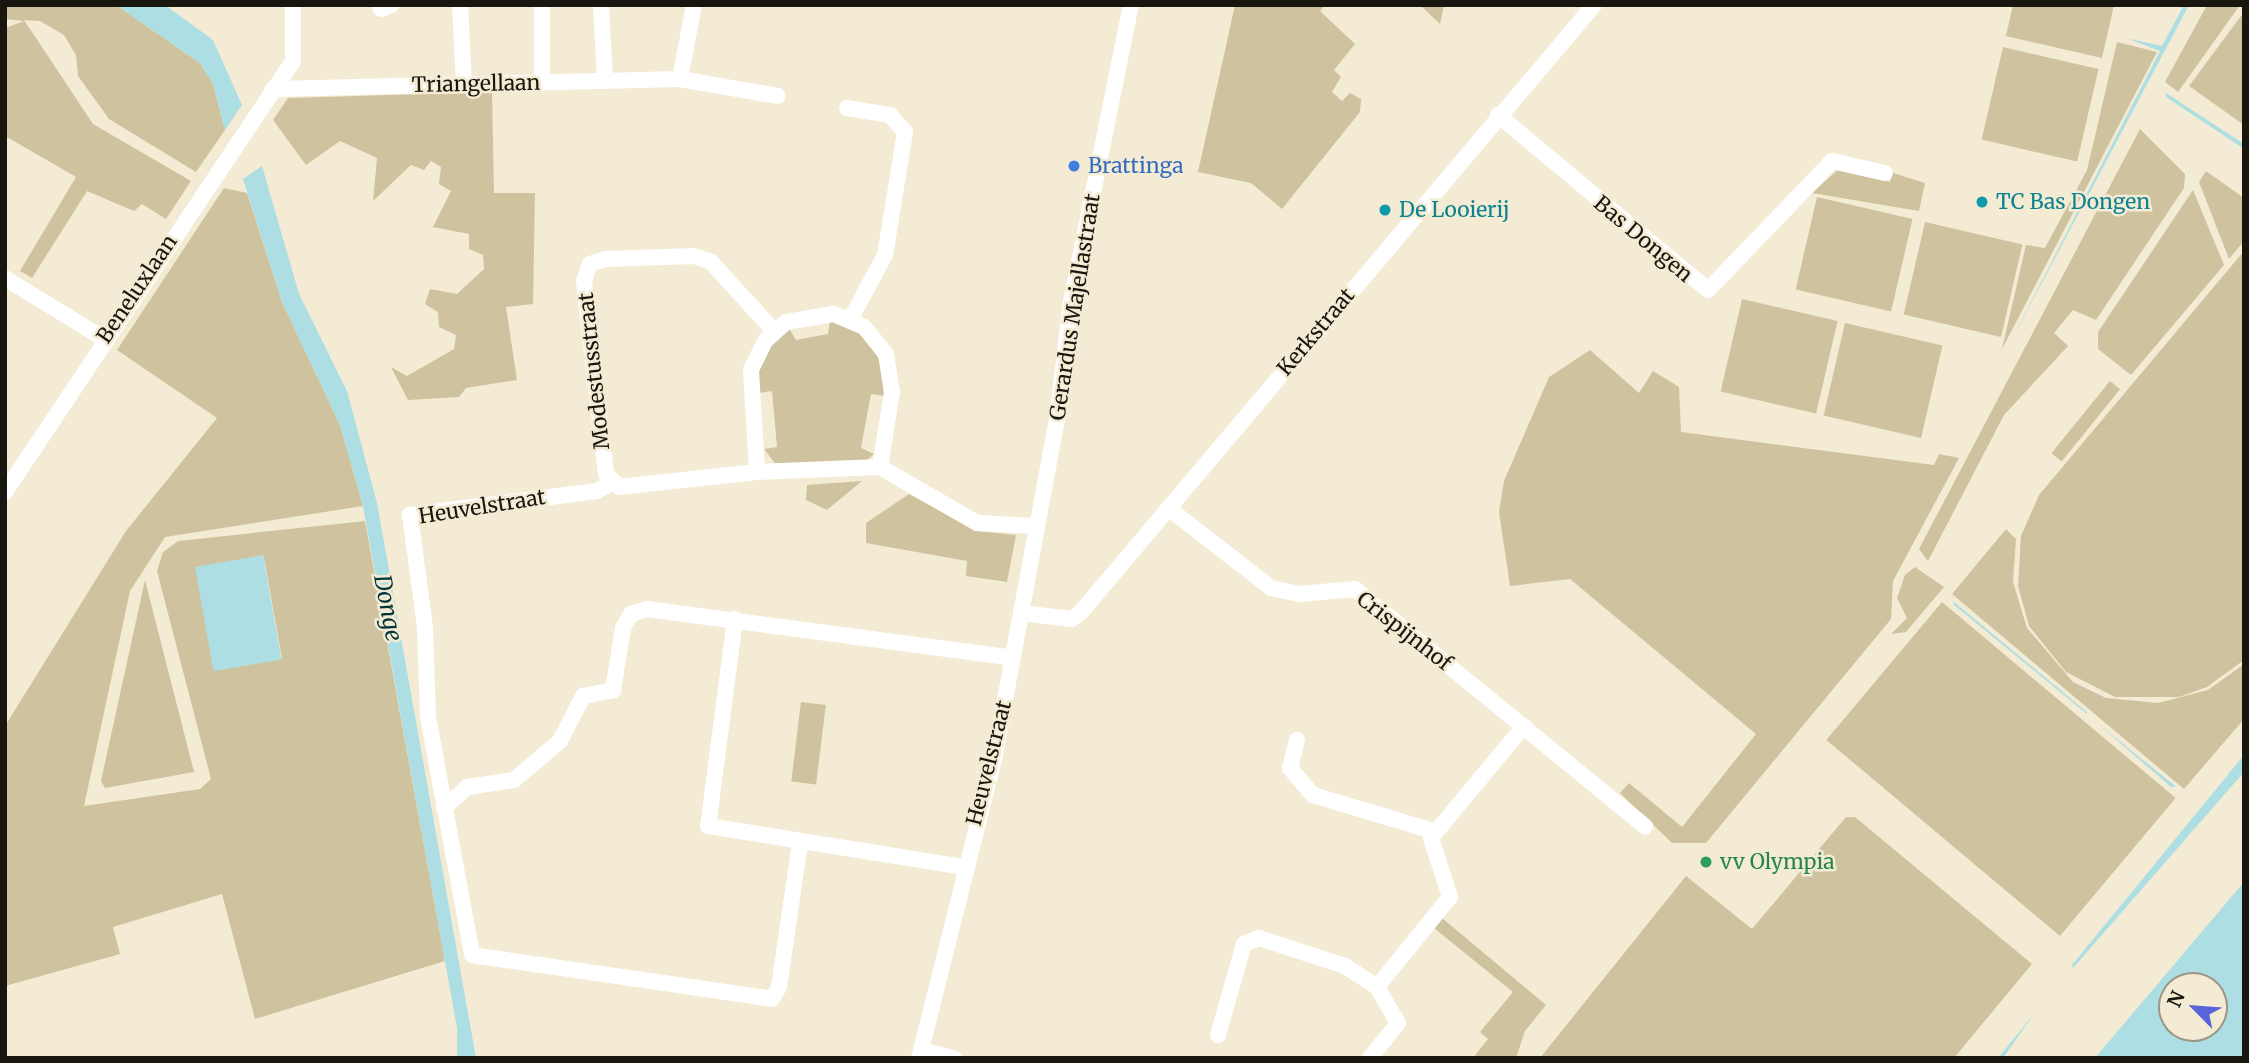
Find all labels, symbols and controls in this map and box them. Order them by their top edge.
street label: Triangellaan [411,70,541,98]
place label: Brattinga [1088,153,1183,179]
marker: Brattinga [1066,158,1082,174]
place label: TC Bas Dongen [1996,189,2150,215]
street label: Bas Dongen [1589,191,1697,287]
street label: Gerardus Majellastraat [1045,192,1105,422]
marker: TC Bas Dongen [1974,194,1990,210]
place label: De Looierij [1399,197,1510,223]
marker: De Looierij [1377,202,1393,218]
street label: Beneluxlaan [91,230,183,348]
street label: Kerkstraat [1272,283,1360,381]
street label: Modestusstraat [573,291,615,451]
street label: Heuvelstraat [417,485,547,529]
water label: Donge [368,572,408,644]
street label: Crispijnhof [1352,586,1456,676]
street label: Heuvelstraat [961,698,1017,828]
place label: vv Olympia [1720,849,1834,875]
marker: vv Olympia [1698,854,1714,870]
north arrow [2158,972,2228,1042]
text: N [2162,987,2190,1011]

